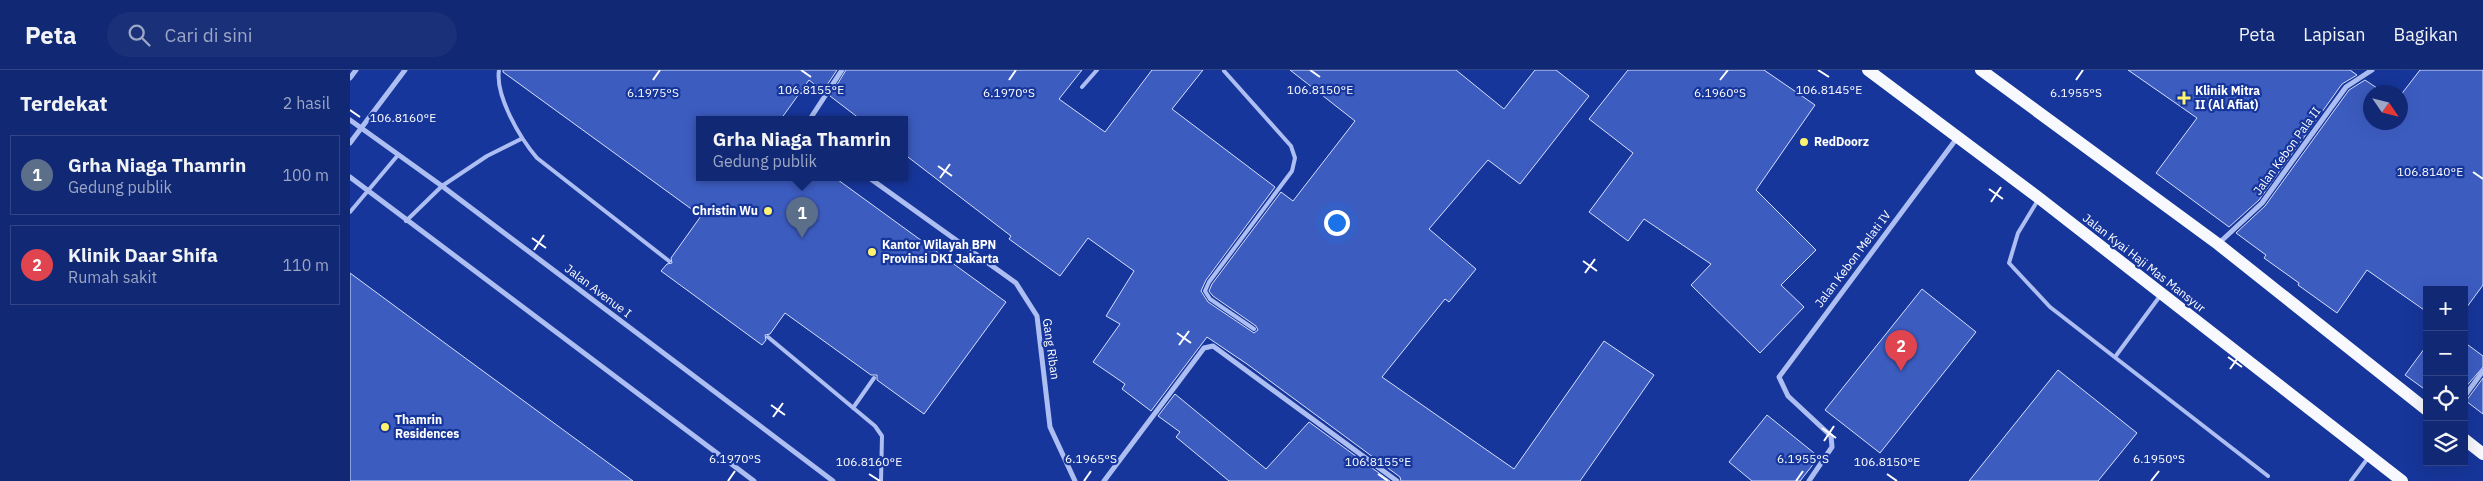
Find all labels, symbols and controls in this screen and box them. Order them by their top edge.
search box [107,12,457,57]
text: Peta [25,19,77,51]
icon: search [125,21,153,49]
text: Cari di sini [165,23,253,47]
text: Peta [2239,23,2275,46]
text: Lapisan [2303,23,2365,46]
text: Bagikan [2393,23,2458,46]
text: 106.8155°E [778,82,844,97]
text: 106.8150°E [1287,82,1353,97]
text: 106.8145°E [1796,82,1862,97]
place label: Klinik Mitra II (Al Afiat) [2195,83,2260,112]
text: 6.1975°S [627,85,679,100]
text: 6.1970°S [983,85,1035,100]
text: 6.1960°S [1694,85,1746,100]
text: 6.1955°S [2050,85,2102,100]
north arrow [2363,85,2408,130]
text: Terdekat [20,89,108,117]
marker: Klinik Mitra II (Al Afiat) [2177,91,2191,105]
text: 2 hasil [283,93,330,113]
street label: Jalan Kebon Pala II [2250,104,2324,197]
text: 106.8160°E [370,110,436,125]
popup [696,116,908,181]
text: Grha Niaga Thamrin [713,127,891,151]
place label: RedDoorz [1814,134,1869,149]
marker: RedDoorz [1798,136,1810,148]
text: Gedung publik [713,151,817,171]
text: Grha Niaga Thamrin [68,153,246,177]
text: 106.8140°E [2397,164,2463,179]
text: 1 [32,165,42,185]
text: 100 m [282,165,329,185]
text: Gedung publik [68,177,172,197]
pin: 1 [786,197,818,238]
place label: Christin Wu [692,203,758,218]
marker: Christin Wu [762,205,774,217]
street label: Jalan Kebon Melati IV [1811,207,1894,310]
your location [1324,210,1350,236]
street label: Jalan Kyai Haji Mas Mansyur [2080,210,2209,316]
place label: Kantor Wilayah BPN Provinsi DKI Jakarta [882,237,999,266]
text: Klinik Daar Shifa [68,243,218,267]
marker: Kantor Wilayah BPN Provinsi DKI Jakarta [866,246,878,258]
text: 2 [32,255,42,275]
text: 110 m [282,255,329,275]
street label: Jalan Avenue I [562,261,635,321]
text: Rumah sakit [68,267,157,287]
map controls [2423,286,2468,466]
button: + [2423,286,2468,331]
street label: Gang Riban [1040,317,1063,380]
pin: 2 [1885,330,1917,371]
button: − [2423,331,2468,376]
button: locate [2423,376,2468,421]
place label: Thamrin Residences [395,412,459,441]
marker: Thamrin Residences [379,421,391,433]
button: layers [2423,421,2468,466]
text: 6.1970°S [709,451,761,466]
text: 6.1965°S [1065,451,1117,466]
text: 6.1955°S [1777,451,1829,466]
text: 6.1950°S [2133,451,2185,466]
text: 106.8160°E [836,454,902,469]
text: 106.8155°E [1345,454,1411,469]
text: 106.8150°E [1854,454,1920,469]

